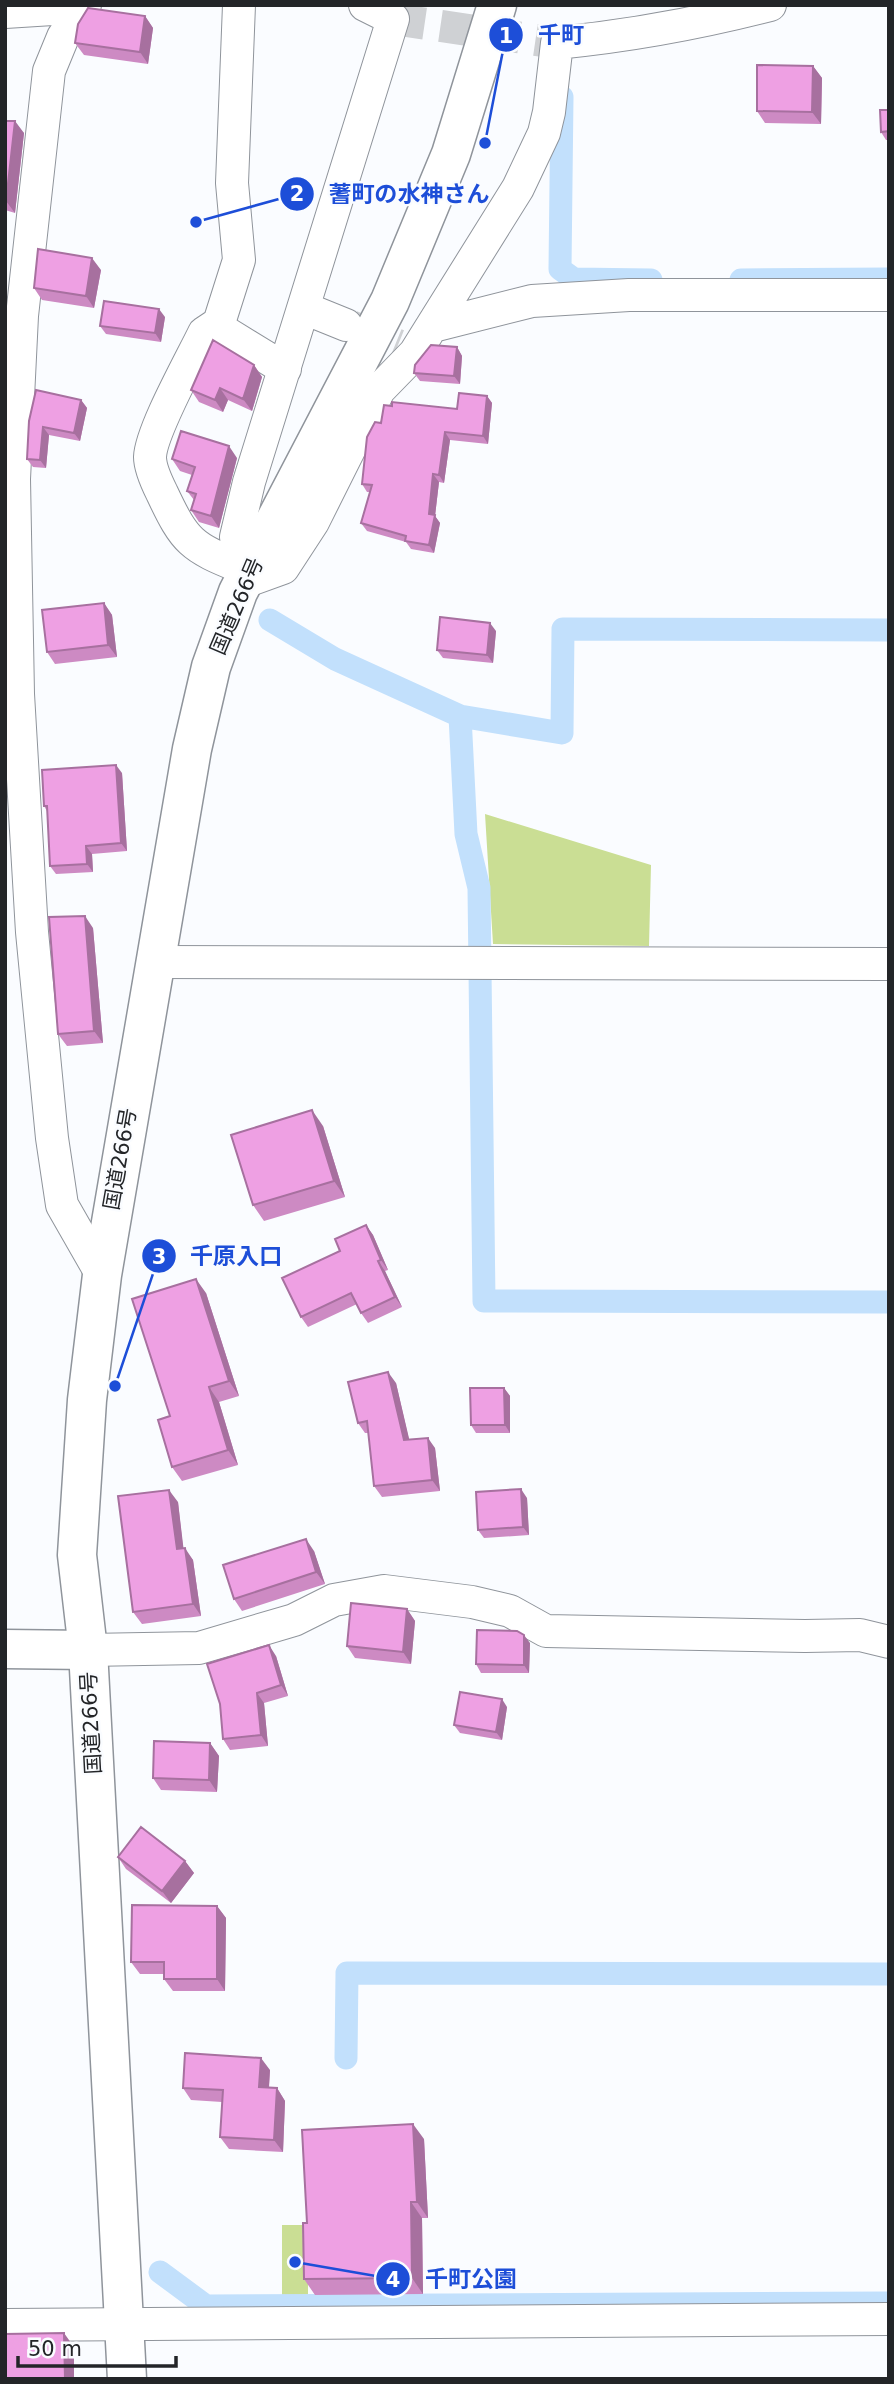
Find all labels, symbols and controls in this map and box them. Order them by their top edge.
callout: 千町 [489,13,598,57]
text: 千町 [538,22,584,48]
text: 1 [499,24,513,48]
callout: 蓍町の水神さん [279,172,503,216]
text: 蓍町の水神さん [329,181,490,207]
text: 2 [290,182,304,206]
street label: 国道266号 [206,554,268,658]
street label: 国道266号 [99,1106,141,1212]
callout: 千原入口 [141,1234,296,1278]
text: 千原入口 [190,1243,282,1269]
text: 3 [152,1245,166,1269]
street label: 国道266号 [76,1671,106,1775]
callout: 千町公園 [376,2257,531,2301]
text: 千町公園 [425,2266,517,2292]
text: 4 [386,2268,400,2292]
scale bar [18,2324,175,2368]
text: 50 m [28,2337,82,2361]

